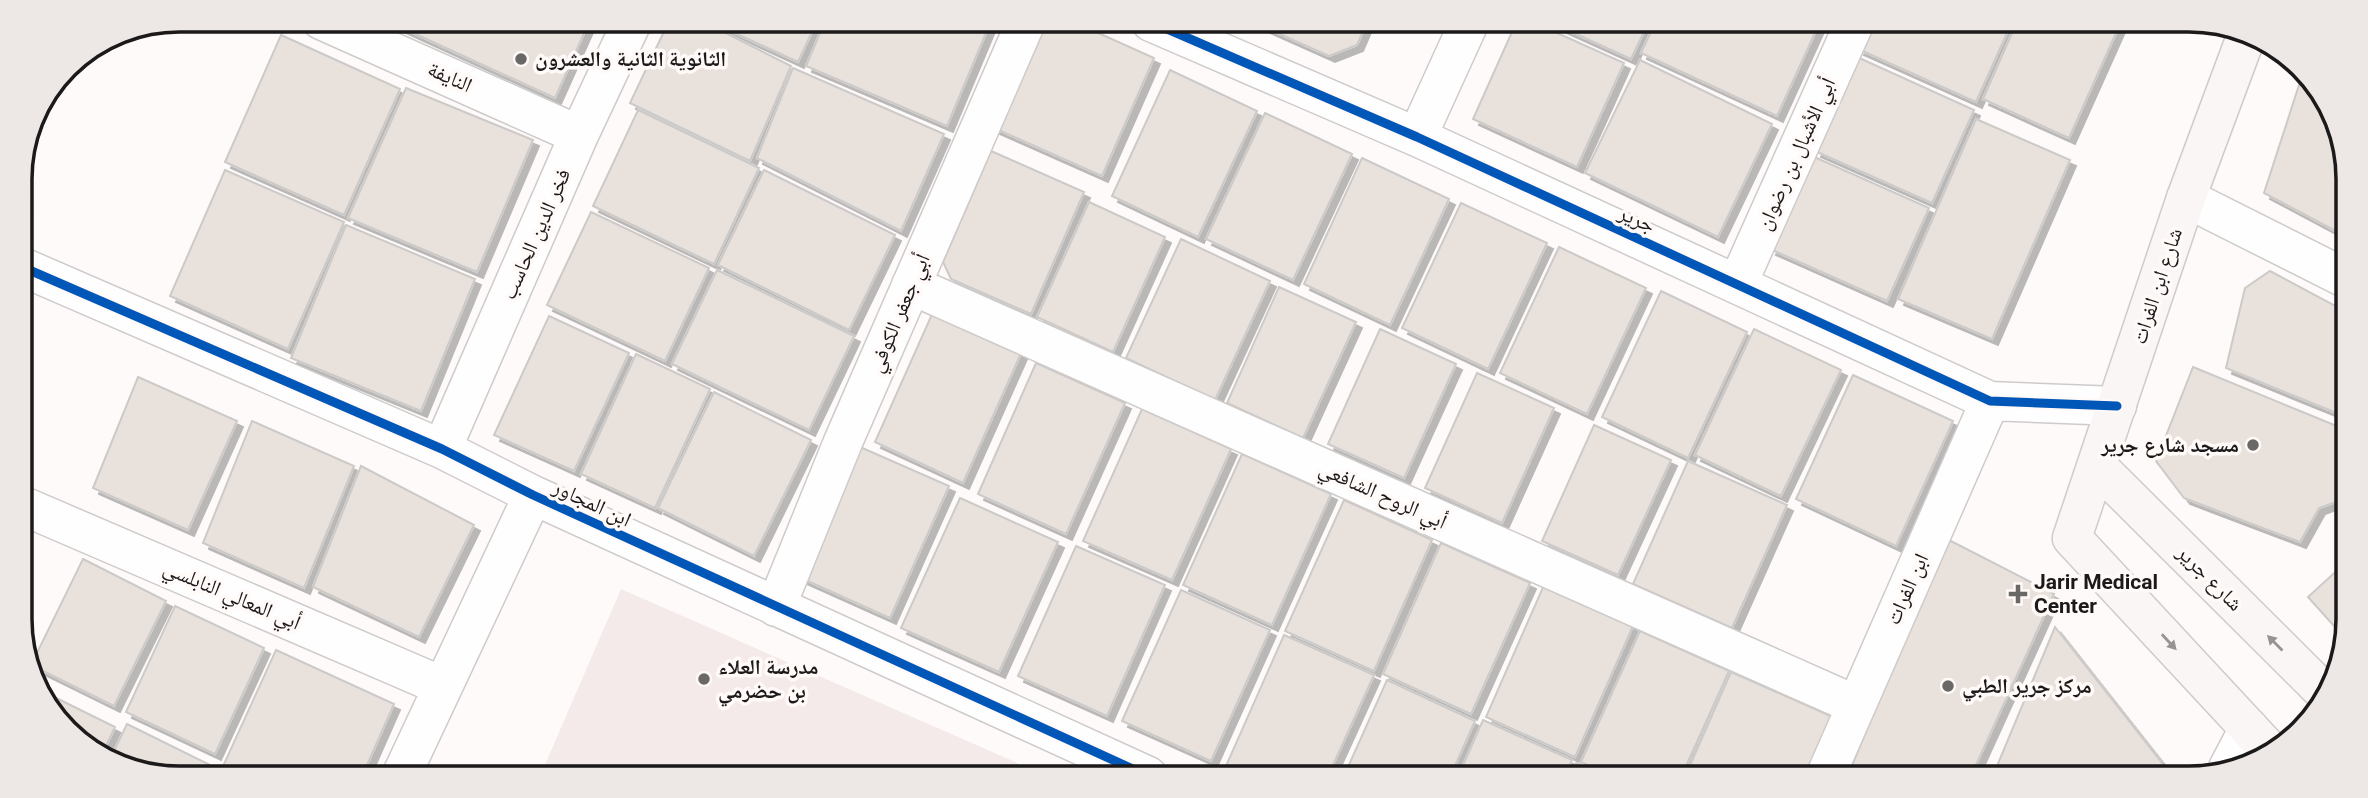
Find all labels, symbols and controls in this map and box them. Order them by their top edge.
place label: الثانوية الثانية والعشرون [535,47,726,71]
marker: الثانوية الثانية والعشرون [513,51,529,67]
street label: النايفة [424,57,476,97]
street label: أبي الأشبال بن رضوان [1751,74,1844,236]
street label: فخر الدين الحاسب [496,165,576,303]
street label: جرير [1614,200,1659,238]
street label: شارع ابن الفرات [2127,225,2188,347]
street label: أبي جعفر الكوفي [863,250,939,378]
place label: مسجد شارع جرير [2100,433,2239,458]
marker: مسجد شارع جرير [2245,437,2261,453]
street label: أبي الروح الشافعي [1314,455,1451,538]
street label: ابن المجاور [548,474,635,532]
street label: شارع جرير [2171,540,2248,616]
street label: ابن الفرات [1881,550,1934,629]
street label: أبي المعالي النابلسي [158,555,305,639]
place label: Jarir Medical Center [2034,570,2158,618]
marker: Jarir Medical Center [2008,584,2028,604]
one-way arrow [2160,633,2176,650]
one-way arrow [2267,635,2283,651]
place label: مدرسة العلاء بن حضرمي [718,655,818,707]
marker: مدرسة العلاء بن حضرمي [696,671,712,687]
place label: مركز جرير الطبي [1962,674,2092,702]
marker: مركز جرير الطبي [1940,678,1956,694]

